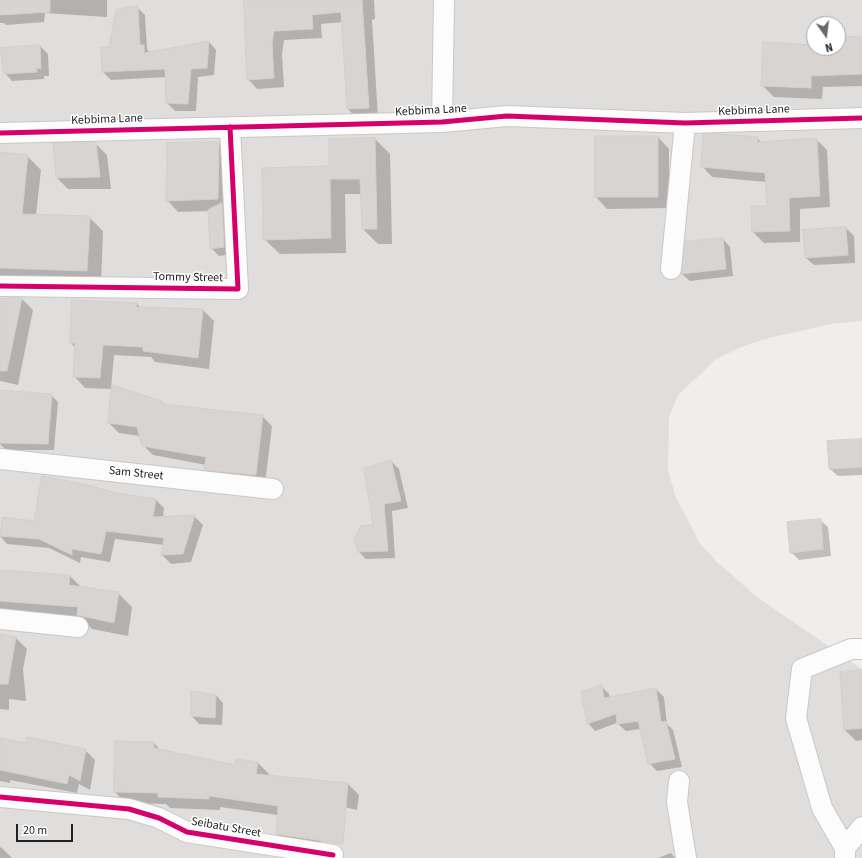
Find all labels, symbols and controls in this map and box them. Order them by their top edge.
north arrow [806,16,846,56]
text: N [823,39,834,55]
street label: Kebbima Lane [395,102,467,120]
street label: Kebbima Lane [718,103,790,119]
street label: Kebbima Lane [71,112,143,128]
street label: Tommy Street [153,270,223,286]
street label: Sam Street [108,464,164,484]
street label: Seibatu Street [190,815,262,841]
scale bar [18,816,75,842]
text: 20 m [23,822,47,839]

